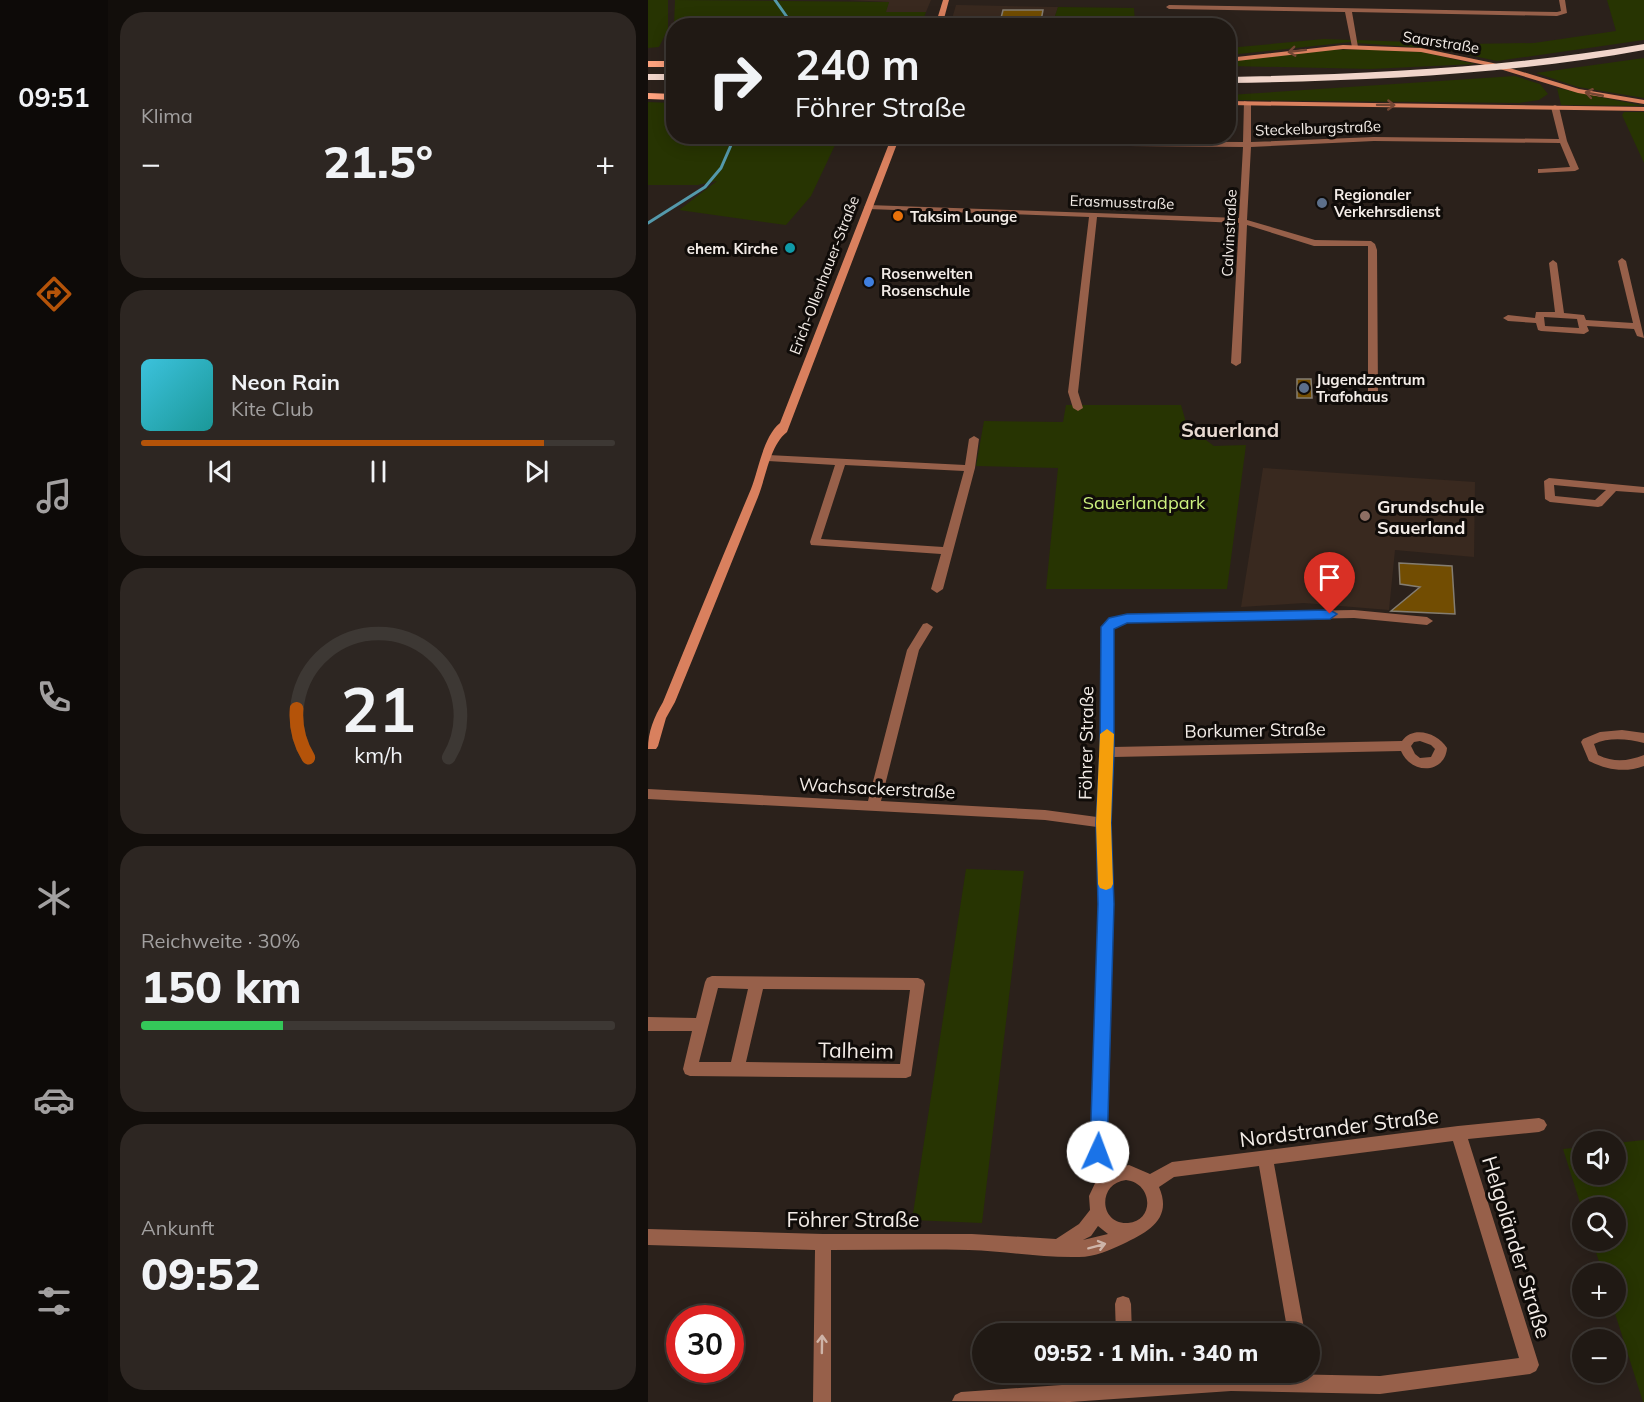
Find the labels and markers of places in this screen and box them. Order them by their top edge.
place label: Regionaler Verkehrsdienst [1333,185,1441,221]
marker: Regionaler Verkehrsdienst [1315,196,1329,210]
place label: Taksim Lounge [910,207,1017,226]
marker: Taksim Lounge [891,209,905,223]
place label: ehem. Kirche [687,239,778,258]
marker: ehem. Kirche [783,241,797,255]
place label: Rosenwelten Rosenschule [881,264,973,300]
marker: Rosenwelten Rosenschule [862,275,876,289]
place label: Jugendzentrum Trafohaus [1316,370,1425,406]
marker: Jugendzentrum Trafohaus [1297,381,1311,395]
place label: Grundschule Sauerland [1377,495,1485,539]
marker: Grundschule Sauerland [1358,509,1372,523]
pin [1304,552,1355,614]

